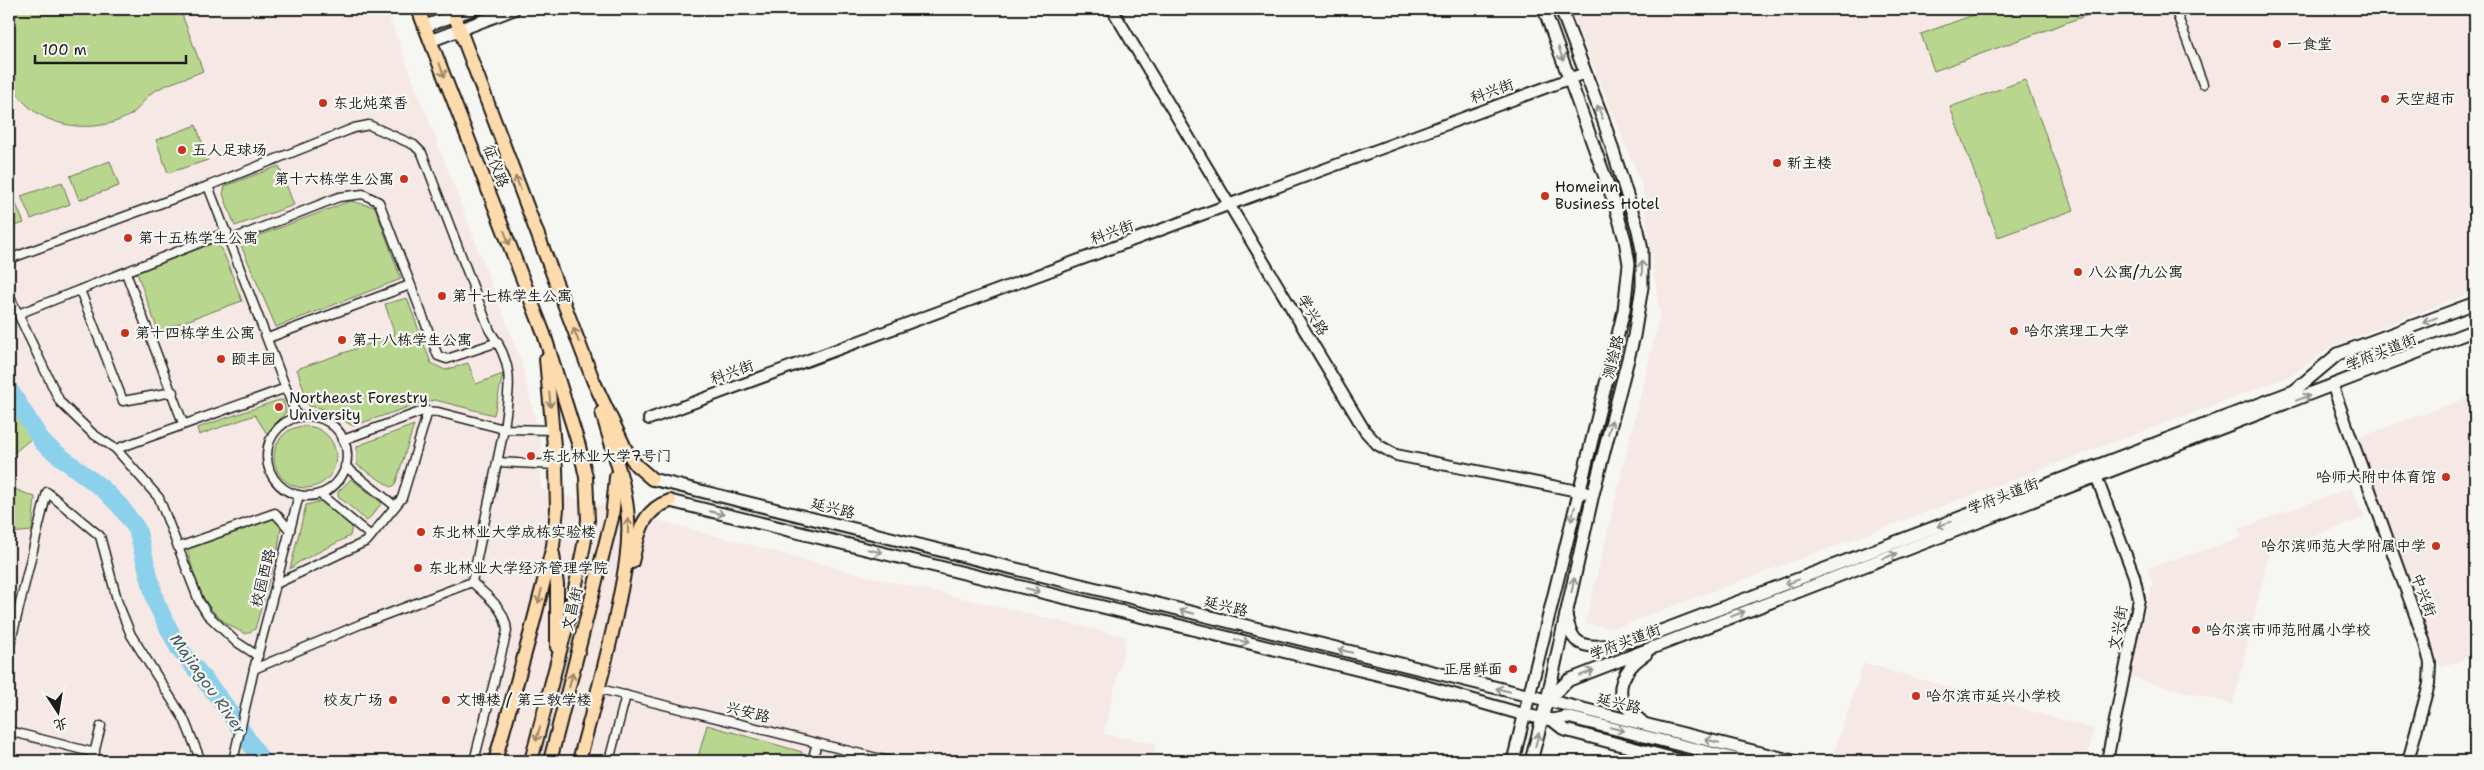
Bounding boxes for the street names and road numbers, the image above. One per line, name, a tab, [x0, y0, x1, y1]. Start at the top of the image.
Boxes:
street label: 科兴街	[1467, 74, 1517, 108]
street label: 征仪路	[479, 141, 513, 191]
street label: 科兴街	[1087, 215, 1137, 249]
street label: 学兴路	[1293, 291, 1333, 339]
street label: 学府头道街	[2342, 329, 2420, 375]
street label: 测绘路	[1598, 333, 1628, 381]
street label: 科兴街	[707, 355, 757, 389]
street label: 学府头道街	[1964, 473, 2042, 519]
street label: 延兴路	[809, 493, 857, 523]
street label: 校园西路	[246, 546, 280, 610]
street label: 中兴街	[2407, 570, 2441, 620]
street label: 文昌街	[557, 585, 587, 633]
street label: 延兴路	[1202, 591, 1250, 621]
street label: 文兴街	[2104, 604, 2132, 652]
street label: 学府头道街	[1586, 619, 1664, 665]
street label: 延兴路	[1595, 688, 1643, 718]
street label: 兴安路	[724, 697, 772, 727]

